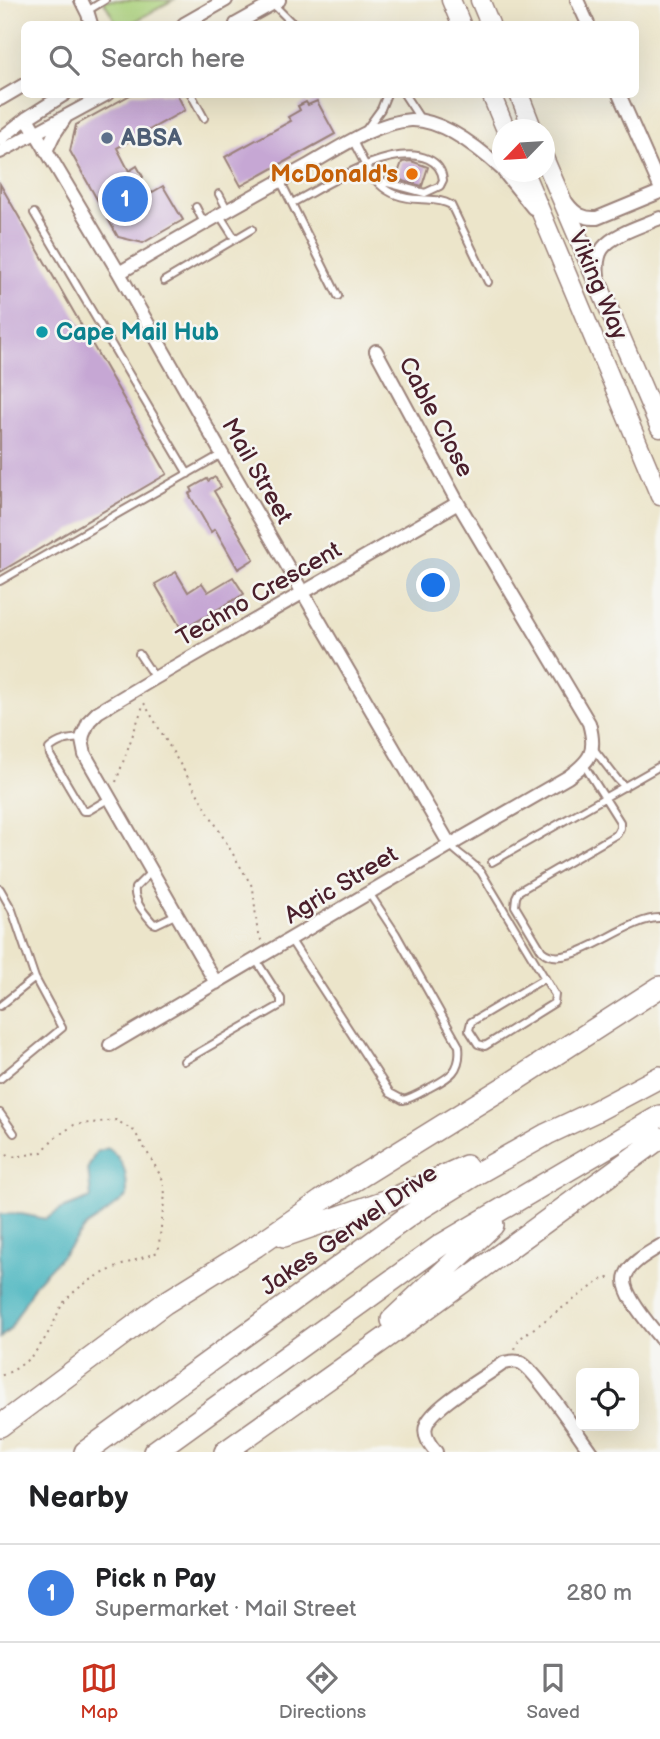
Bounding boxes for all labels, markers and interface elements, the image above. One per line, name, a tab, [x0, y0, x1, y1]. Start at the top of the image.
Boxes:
search box	[21, 21, 639, 98]
icon: search	[45, 41, 83, 79]
text: Search here	[101, 44, 245, 75]
north arrow	[492, 119, 555, 182]
place label: ABSA	[120, 124, 182, 153]
marker: ABSA	[99, 130, 115, 146]
place label: McDonald's	[270, 160, 398, 189]
marker: McDonald's	[404, 166, 420, 182]
pin: 1	[102, 173, 148, 225]
street label: Viking Way	[562, 226, 634, 344]
place label: Cape Mail Hub	[56, 318, 219, 347]
marker: Cape Mail Hub	[34, 324, 50, 340]
street label: Cable Close	[392, 352, 480, 482]
street label: Mail Street	[215, 413, 299, 530]
street label: Techno Crescent	[172, 535, 347, 653]
your location	[416, 568, 450, 602]
street label: Agric Street	[279, 840, 403, 930]
street label: Jakes Gerwel Drive	[255, 1158, 443, 1302]
map controls	[576, 1368, 639, 1431]
button: locate	[576, 1368, 639, 1431]
text: Nearby	[28, 1480, 128, 1516]
text: Pick n Pay	[95, 1564, 216, 1595]
text: 1	[46, 1579, 56, 1607]
text: 280 m	[566, 1579, 632, 1607]
text: Supermarket · Mail Street	[95, 1595, 356, 1623]
tab: Map	[80, 1659, 118, 1724]
tab: Directions	[279, 1659, 366, 1724]
tab: Saved	[526, 1659, 580, 1724]

